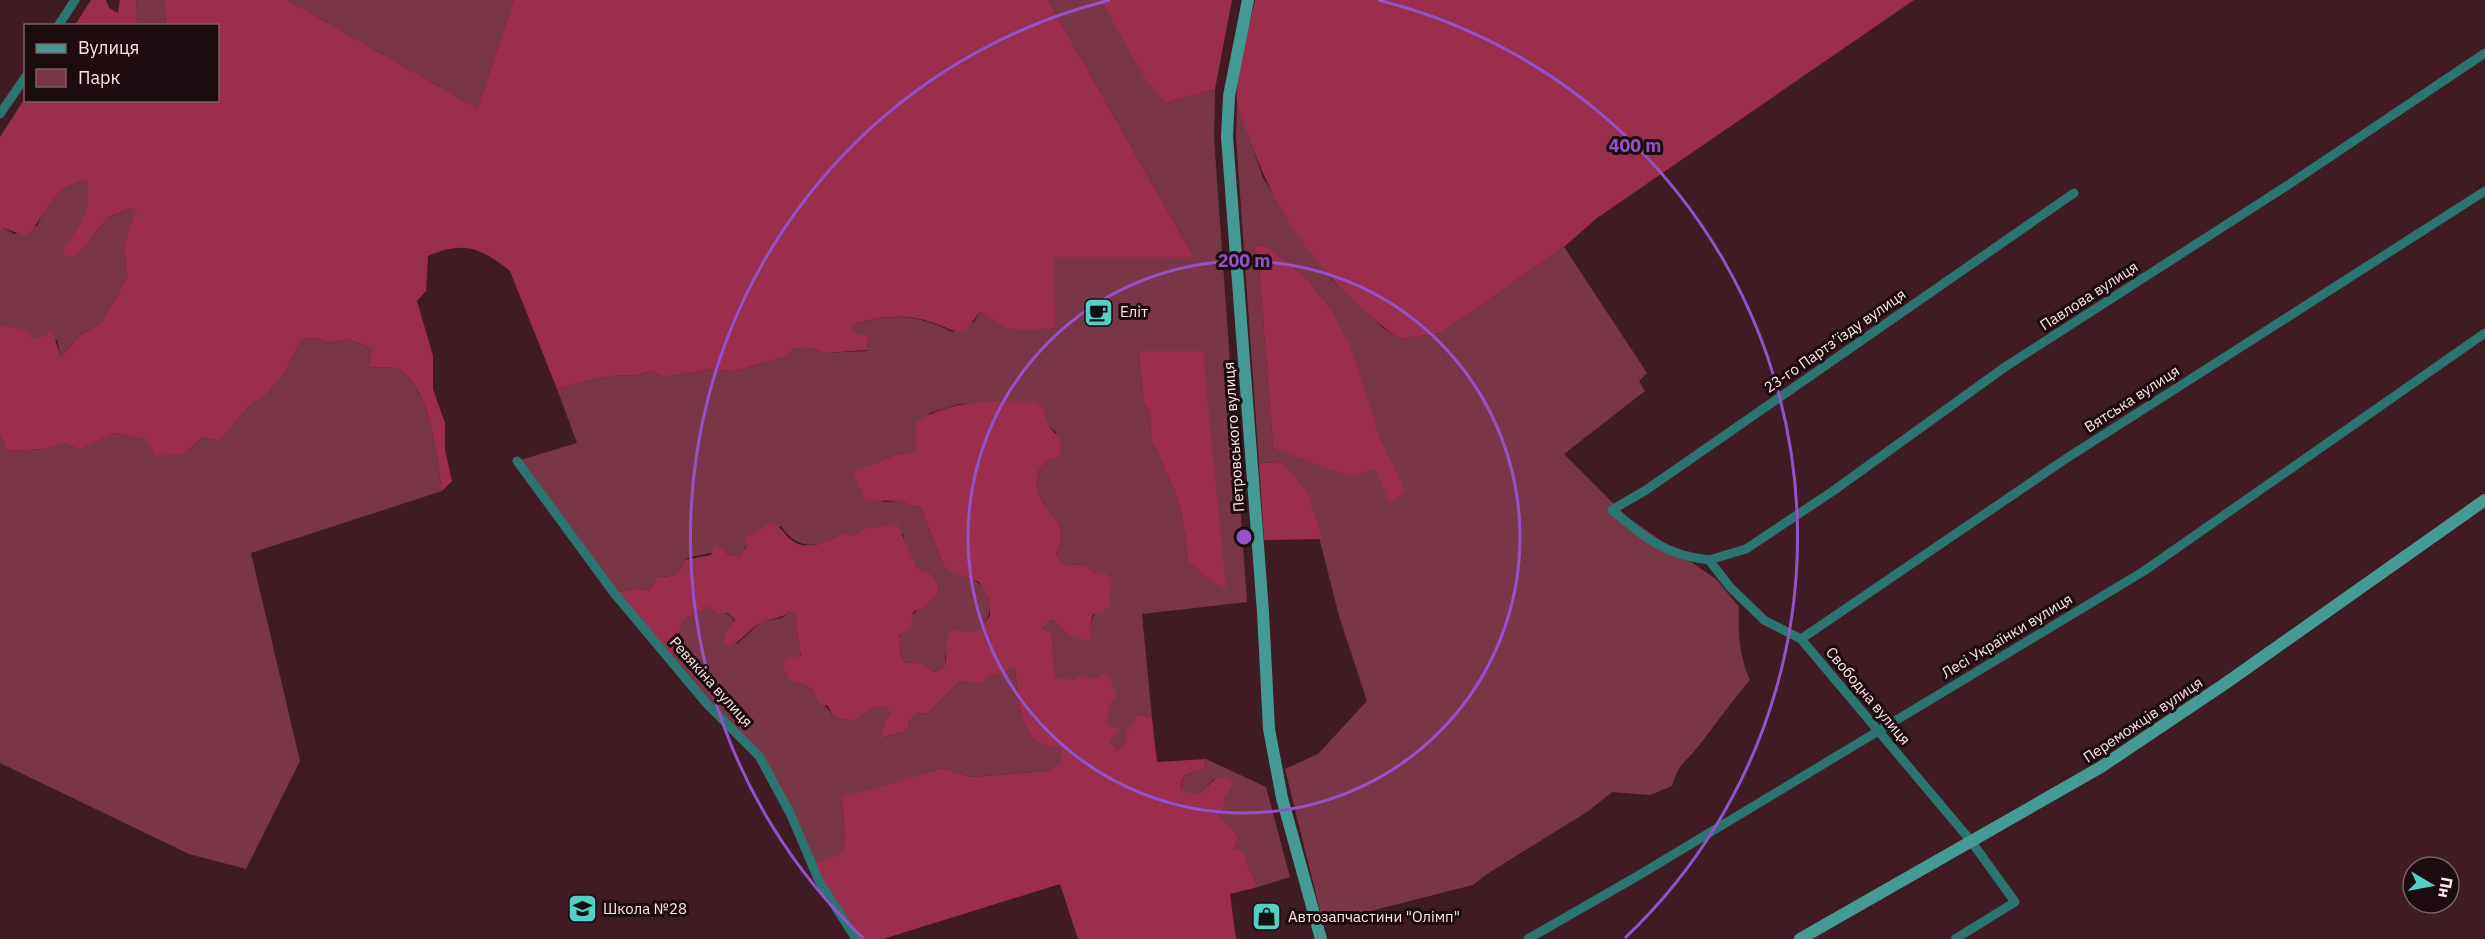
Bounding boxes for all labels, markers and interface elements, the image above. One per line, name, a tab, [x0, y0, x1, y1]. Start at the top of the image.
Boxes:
legend	[24, 24, 219, 102]
text: Вулиця	[78, 36, 139, 59]
text: Парк	[78, 66, 121, 89]
text: 400 m	[1609, 134, 1661, 157]
text: 200 m	[1218, 249, 1270, 272]
street label: Павлова вулиця	[2036, 257, 2141, 334]
street label: 23-го Партз’їзду вулиця	[1760, 284, 1909, 397]
cafe icon: Еліт	[1083, 296, 1115, 328]
place label: Еліт	[1120, 302, 1148, 321]
street label: Петровського вулиця	[1219, 361, 1248, 513]
street label: Вятська вулиця	[2081, 361, 2183, 436]
centre of rings	[1234, 527, 1254, 547]
street label: Лесі Українки вулиця	[1938, 589, 2076, 682]
street label: Ревякіна вулиця	[666, 632, 757, 731]
street label: Свободна вулиця	[1822, 643, 1915, 749]
street label: Переможців вулиця	[2079, 673, 2206, 767]
north arrow	[2401, 855, 2461, 915]
text: Пн	[2434, 875, 2457, 900]
school or university icon: Школа №28	[566, 893, 598, 925]
place label: Школа №28	[603, 899, 687, 918]
shop icon: Автозапчастини "Олімп"	[1251, 901, 1283, 933]
place label: Автозапчастини "Олімп"	[1288, 907, 1460, 926]

